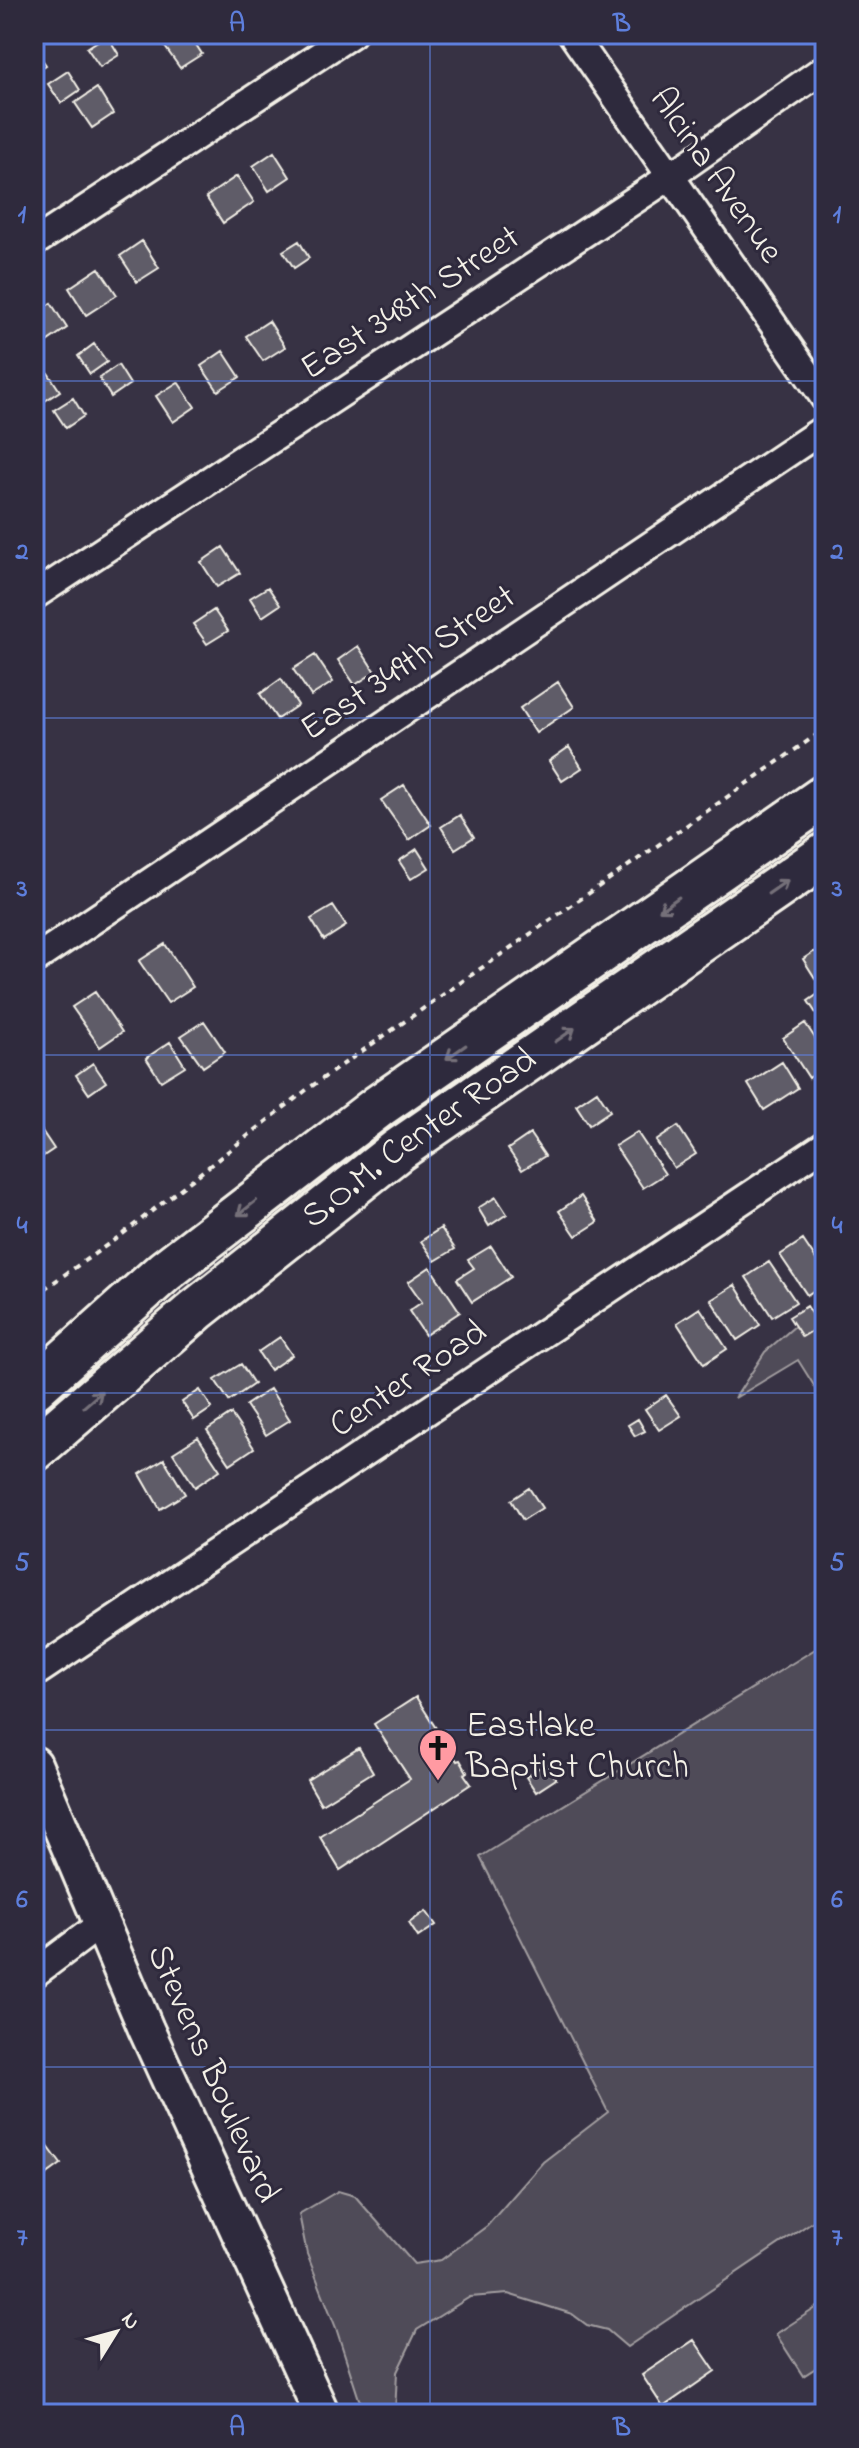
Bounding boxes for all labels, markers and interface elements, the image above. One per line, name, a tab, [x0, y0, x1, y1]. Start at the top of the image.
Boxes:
text: A	[229, 6, 245, 44]
text: B	[612, 6, 631, 44]
street label: Alcina Avenue	[635, 77, 796, 276]
text: 1	[18, 197, 27, 235]
text: 1	[833, 197, 842, 235]
street label: East 348th Street	[291, 213, 531, 395]
text: 2	[15, 534, 29, 572]
text: 2	[830, 534, 844, 572]
street label: East 349th Street	[290, 572, 528, 756]
text: 3	[16, 871, 28, 909]
text: 3	[831, 871, 843, 909]
one-way arrow	[767, 879, 789, 895]
one-way arrow	[659, 896, 681, 912]
one-way arrow	[553, 1027, 575, 1043]
street label: S.O.M. Center Road	[291, 1035, 548, 1243]
one-way arrow	[445, 1044, 467, 1061]
one-way arrow	[237, 1199, 258, 1216]
text: 4	[17, 1208, 28, 1246]
text: 4	[832, 1208, 843, 1246]
street label: Center Road	[319, 1308, 499, 1452]
one-way arrow	[82, 1390, 103, 1408]
text: 5	[15, 1545, 30, 1583]
text: 5	[830, 1545, 845, 1583]
place label: Eastlake Baptist Church	[465, 1701, 689, 1795]
church icon: Eastlake Baptist Church	[417, 1727, 459, 1782]
text: 6	[16, 1882, 28, 1920]
text: 6	[831, 1882, 843, 1920]
street label: Stevens Boulevard	[131, 1936, 293, 2212]
text: 7	[17, 2220, 28, 2258]
text: 7	[832, 2220, 843, 2258]
north arrow	[76, 2292, 156, 2372]
text: N	[112, 2306, 147, 2337]
text: A	[229, 2410, 245, 2448]
text: B	[612, 2410, 631, 2448]

